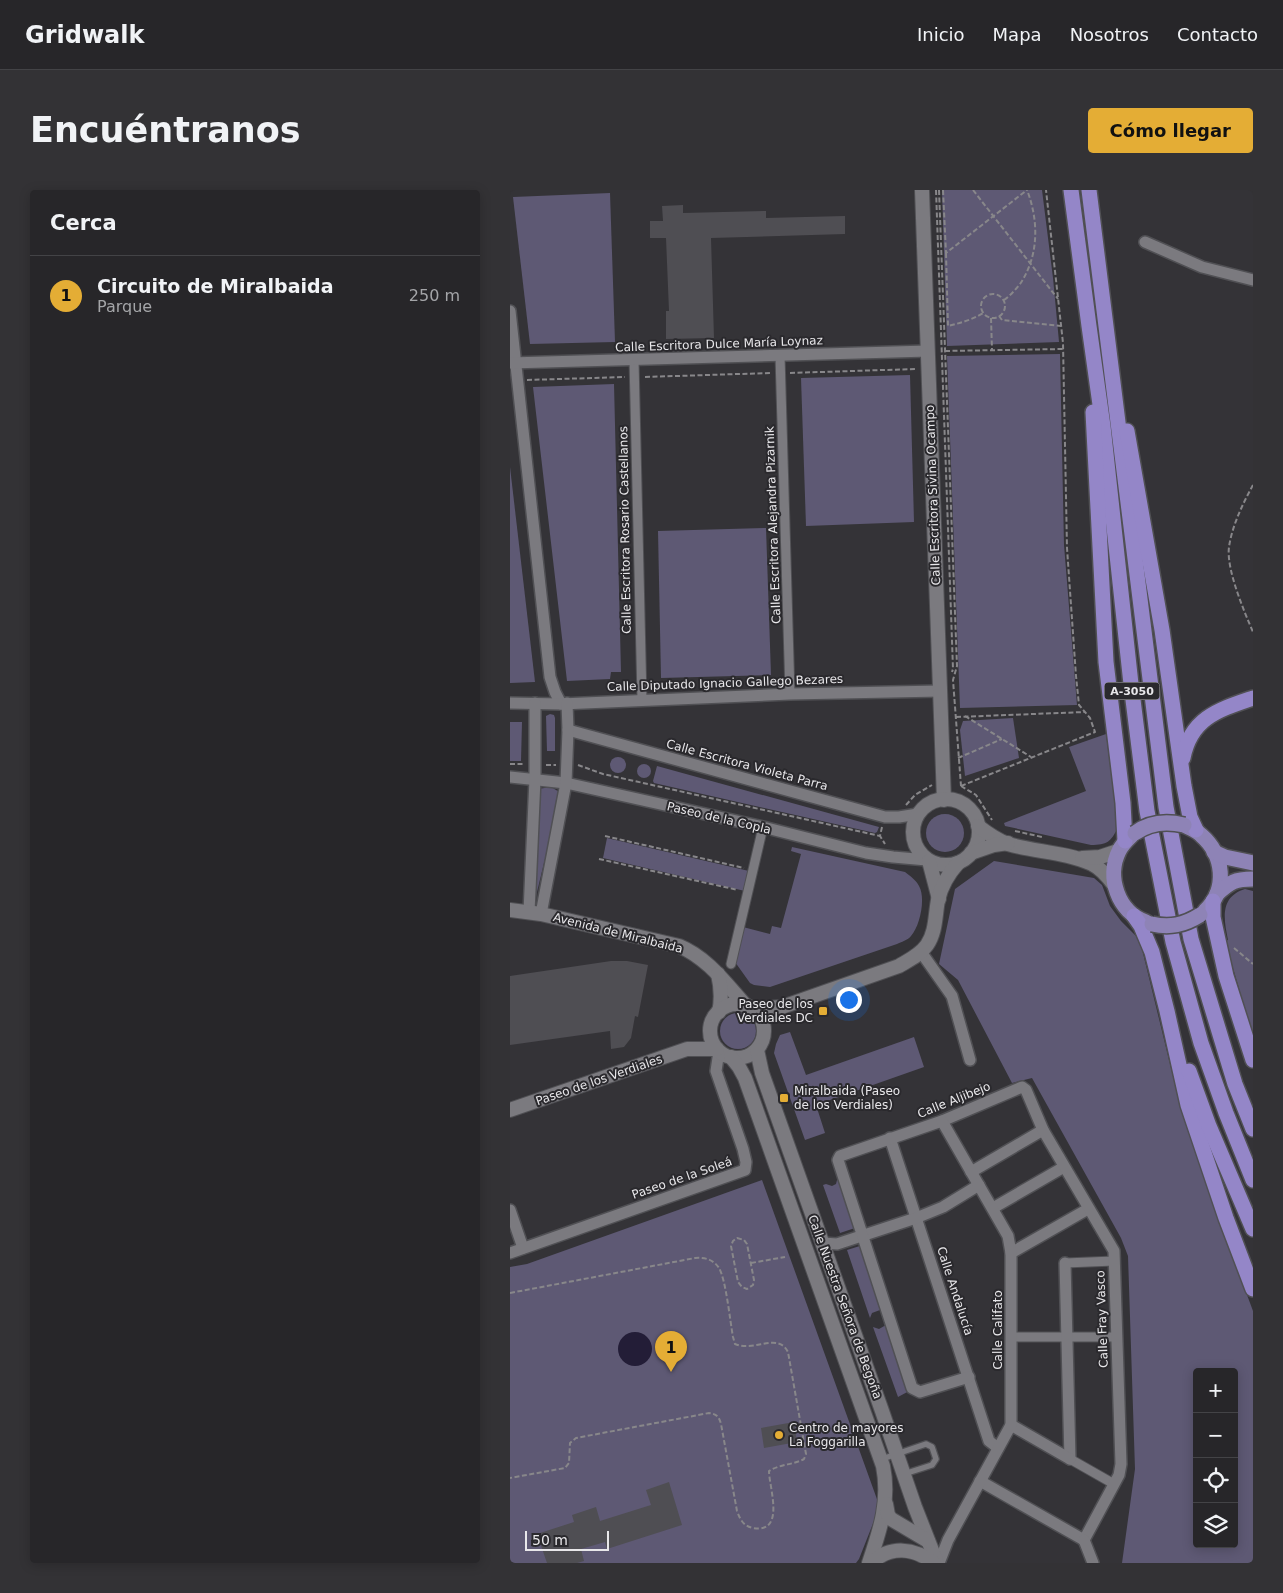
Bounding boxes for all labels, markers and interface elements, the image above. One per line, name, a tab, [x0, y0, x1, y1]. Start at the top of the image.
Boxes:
text: Gridwalk	[25, 21, 145, 49]
text: Inicio	[917, 24, 965, 45]
text: Mapa	[993, 24, 1042, 45]
text: Nosotros	[1070, 24, 1149, 45]
text: Contacto	[1177, 24, 1258, 45]
button: Cómo llegar	[1088, 108, 1253, 153]
text: Encuéntranos	[30, 110, 301, 150]
text: Cerca	[50, 211, 117, 235]
text: Circuito de Miralbaida	[97, 275, 333, 297]
text: 1	[60, 286, 72, 305]
text: 250 m	[409, 286, 460, 305]
text: Parque	[97, 297, 152, 316]
street label: Calle Escritora Dulce María Loynaz	[615, 333, 823, 355]
street label: Calle Escritora Sivina Ocampo	[923, 404, 943, 586]
street label: Calle Escritora Rosario Castellanos	[616, 426, 634, 634]
street label: Calle Escritora Alejandra Pizarnik	[763, 426, 783, 624]
street label: Calle Diputado Ignacio Gallego Bezares	[607, 672, 843, 694]
road number: A-3050	[1104, 682, 1160, 700]
street label: Calle Escritora Violeta Parra	[665, 737, 829, 793]
street label: Paseo de la Copla	[666, 799, 772, 837]
street label: Avenida de Miralbaida	[552, 910, 684, 956]
your location	[836, 987, 862, 1013]
place label: Paseo de los Verdiales DC	[737, 997, 813, 1025]
marker: Paseo de los Verdiales DC	[817, 1005, 829, 1017]
street label: Paseo de los Verdiales	[534, 1052, 664, 1108]
street label: Calle Aljibejo	[915, 1079, 993, 1121]
place label: Miralbaida (Paseo de los Verdiales)	[794, 1084, 900, 1112]
marker: Miralbaida (Paseo de los Verdiales)	[778, 1092, 790, 1104]
street label: Paseo de la Soleá	[630, 1154, 734, 1202]
street label: Calle Nuestra Señora de Begoña	[805, 1213, 885, 1401]
street label: Calle Andalucía	[934, 1245, 976, 1337]
street label: Calle Fray Vasco	[1093, 1270, 1111, 1368]
street label: Calle Califato	[991, 1290, 1005, 1370]
pin: 1	[655, 1331, 687, 1372]
map controls	[1193, 1368, 1238, 1548]
button: +	[1193, 1368, 1238, 1413]
button: −	[1193, 1413, 1238, 1458]
place label: Centro de mayores La Foggarilla	[789, 1421, 904, 1449]
marker: Centro de mayores La Foggarilla	[773, 1429, 785, 1441]
button: locate	[1193, 1458, 1238, 1503]
button: layers	[1193, 1503, 1238, 1548]
scale bar	[525, 1528, 609, 1551]
text: 50 m	[532, 1532, 568, 1548]

